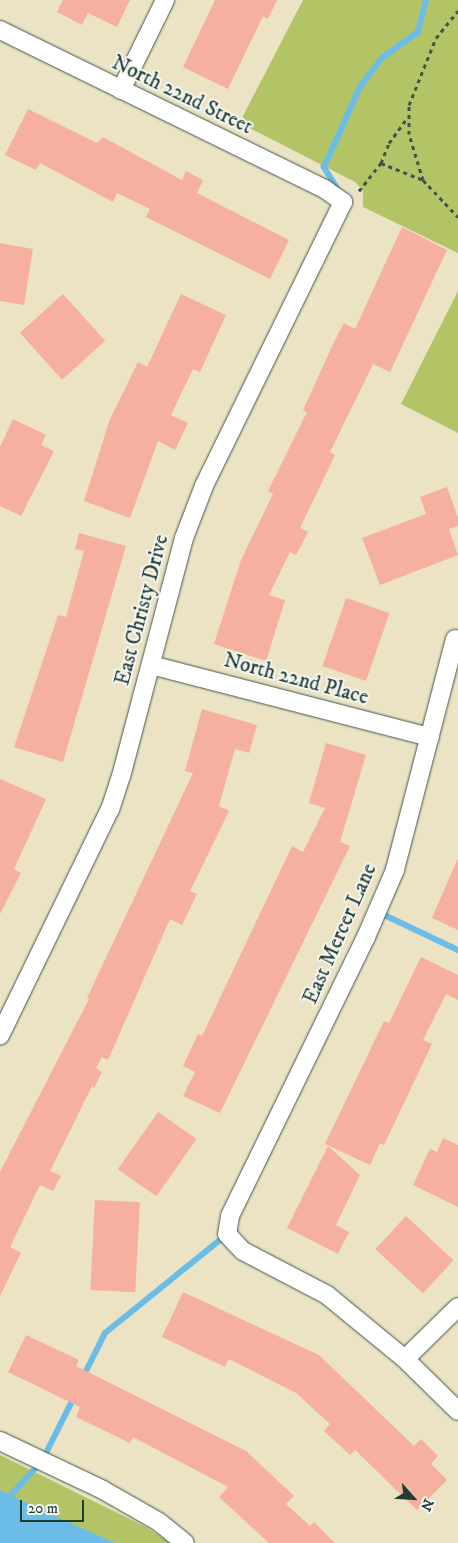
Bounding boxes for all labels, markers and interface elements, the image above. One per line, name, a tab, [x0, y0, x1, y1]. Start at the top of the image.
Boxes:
street label: North 22nd Street	[108, 50, 256, 140]
street label: East Christy Drive	[110, 532, 174, 688]
street label: North 22nd Place	[221, 648, 371, 710]
street label: East Mercer Lane	[298, 860, 382, 1008]
north arrow	[388, 1473, 438, 1523]
scale bar	[22, 1490, 86, 1522]
text: N	[416, 1495, 437, 1514]
text: 20 m	[28, 1499, 58, 1518]

